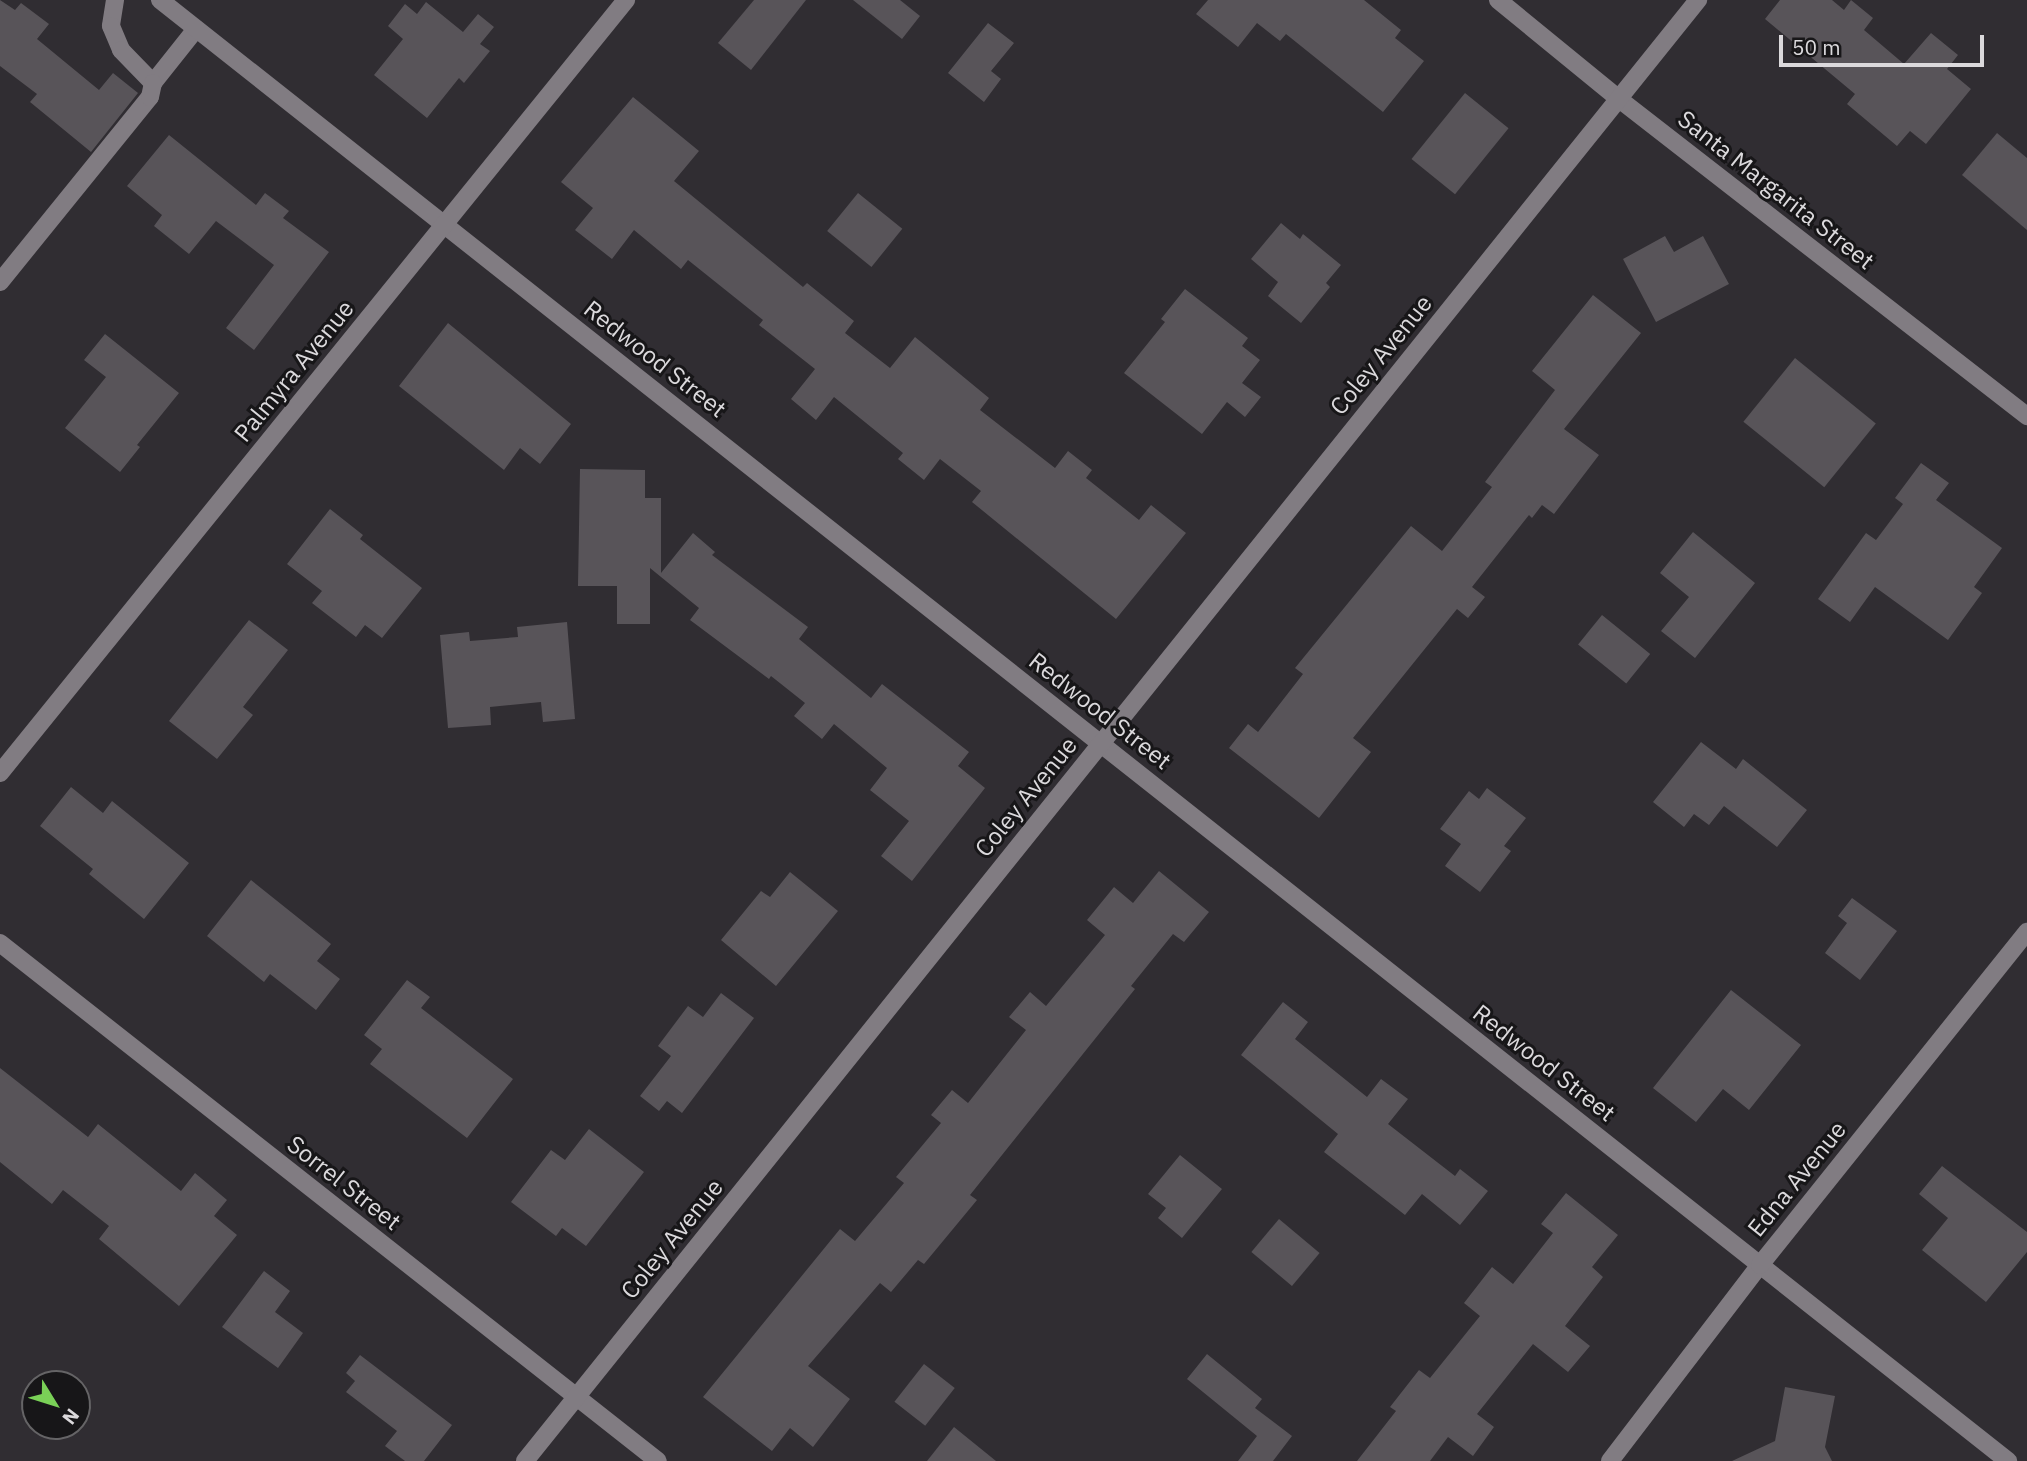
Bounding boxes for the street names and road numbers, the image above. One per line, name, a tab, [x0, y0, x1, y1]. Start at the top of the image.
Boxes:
street label: Santa Margarita Street	[1672, 105, 1880, 275]
street label: Coley Avenue	[1324, 289, 1438, 421]
street label: Palmyra Avenue	[228, 294, 360, 448]
street label: Redwood Street	[578, 294, 732, 424]
street label: Redwood Street	[1023, 646, 1177, 776]
street label: Coley Avenue	[969, 731, 1083, 863]
street label: Redwood Street	[1467, 998, 1621, 1128]
street label: Edna Avenue	[1742, 1116, 1852, 1242]
street label: Sorrel Street	[282, 1130, 406, 1236]
street label: Coley Avenue	[615, 1173, 729, 1305]

